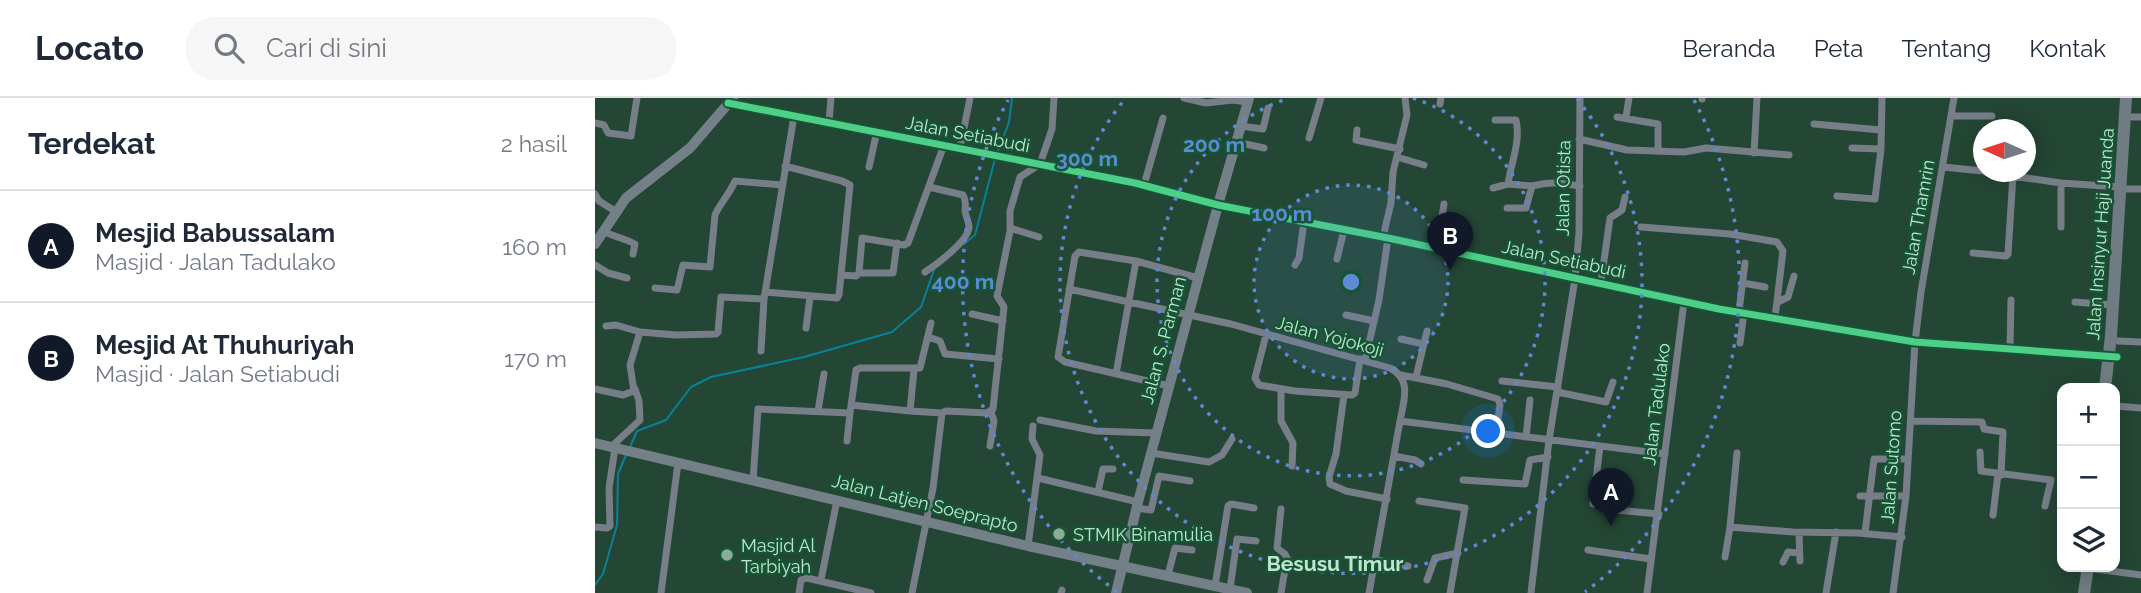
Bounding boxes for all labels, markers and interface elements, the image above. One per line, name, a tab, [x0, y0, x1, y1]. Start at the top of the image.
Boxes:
search box	[186, 17, 676, 80]
text: Locato	[35, 29, 144, 68]
icon: search	[210, 29, 248, 67]
text: Cari di sini	[266, 33, 387, 63]
text: Beranda	[1682, 34, 1776, 63]
text: Peta	[1814, 34, 1863, 63]
text: Tentang	[1901, 34, 1991, 63]
text: Kontak	[2029, 34, 2106, 63]
street label: Jalan Setiabudi	[904, 112, 1032, 156]
north arrow	[1973, 119, 2036, 182]
text: Terdekat	[28, 126, 156, 161]
street label: Jalan Insinyur Haji Juanda	[2082, 127, 2118, 341]
text: 2 hasil	[501, 130, 567, 157]
text: 200 m	[1183, 132, 1245, 157]
street label: Jalan Otista	[1552, 140, 1574, 236]
text: 300 m	[1056, 146, 1118, 171]
street label: Jalan Thamrin	[1898, 158, 1938, 276]
text: 100 m	[1252, 201, 1312, 226]
pin: B	[1427, 212, 1473, 270]
text: Mesjid Babussalam	[95, 218, 335, 248]
text: A	[43, 233, 59, 260]
text: 160 m	[502, 233, 567, 260]
street label: Jalan Setiabudi	[1500, 236, 1628, 282]
text: Masjid · Jalan Tadulako	[95, 248, 336, 275]
text: 400 m	[932, 269, 994, 294]
centre of rings	[1339, 270, 1363, 294]
street label: Jalan S. Parman	[1136, 274, 1190, 406]
street label: Jalan Yojokoji	[1274, 312, 1386, 360]
text: Mesjid At Thuhuriyah	[95, 330, 354, 360]
street label: Jalan Tadulako	[1638, 341, 1674, 466]
text: B	[43, 345, 59, 372]
text: 170 m	[504, 345, 567, 372]
text: Masjid · Jalan Setiabudi	[95, 360, 340, 387]
map controls	[2057, 383, 2120, 572]
button: +	[2057, 383, 2120, 446]
street label: Jalan Sutomo	[1877, 409, 1905, 524]
your location	[1471, 414, 1505, 448]
button: −	[2057, 446, 2120, 509]
pin: A	[1588, 468, 1634, 526]
street label: Jalan Latjen Soeprapto	[830, 470, 1020, 536]
button: layers	[2057, 509, 2120, 572]
place label: STMIK Binamulia	[1073, 524, 1213, 545]
marker: STMIK Binamulia	[1051, 526, 1067, 542]
place label: Masjid Al Tarbiyah	[741, 535, 816, 577]
marker: Masjid Al Tarbiyah	[719, 547, 735, 563]
district label: Besusu Timur	[1266, 551, 1404, 576]

